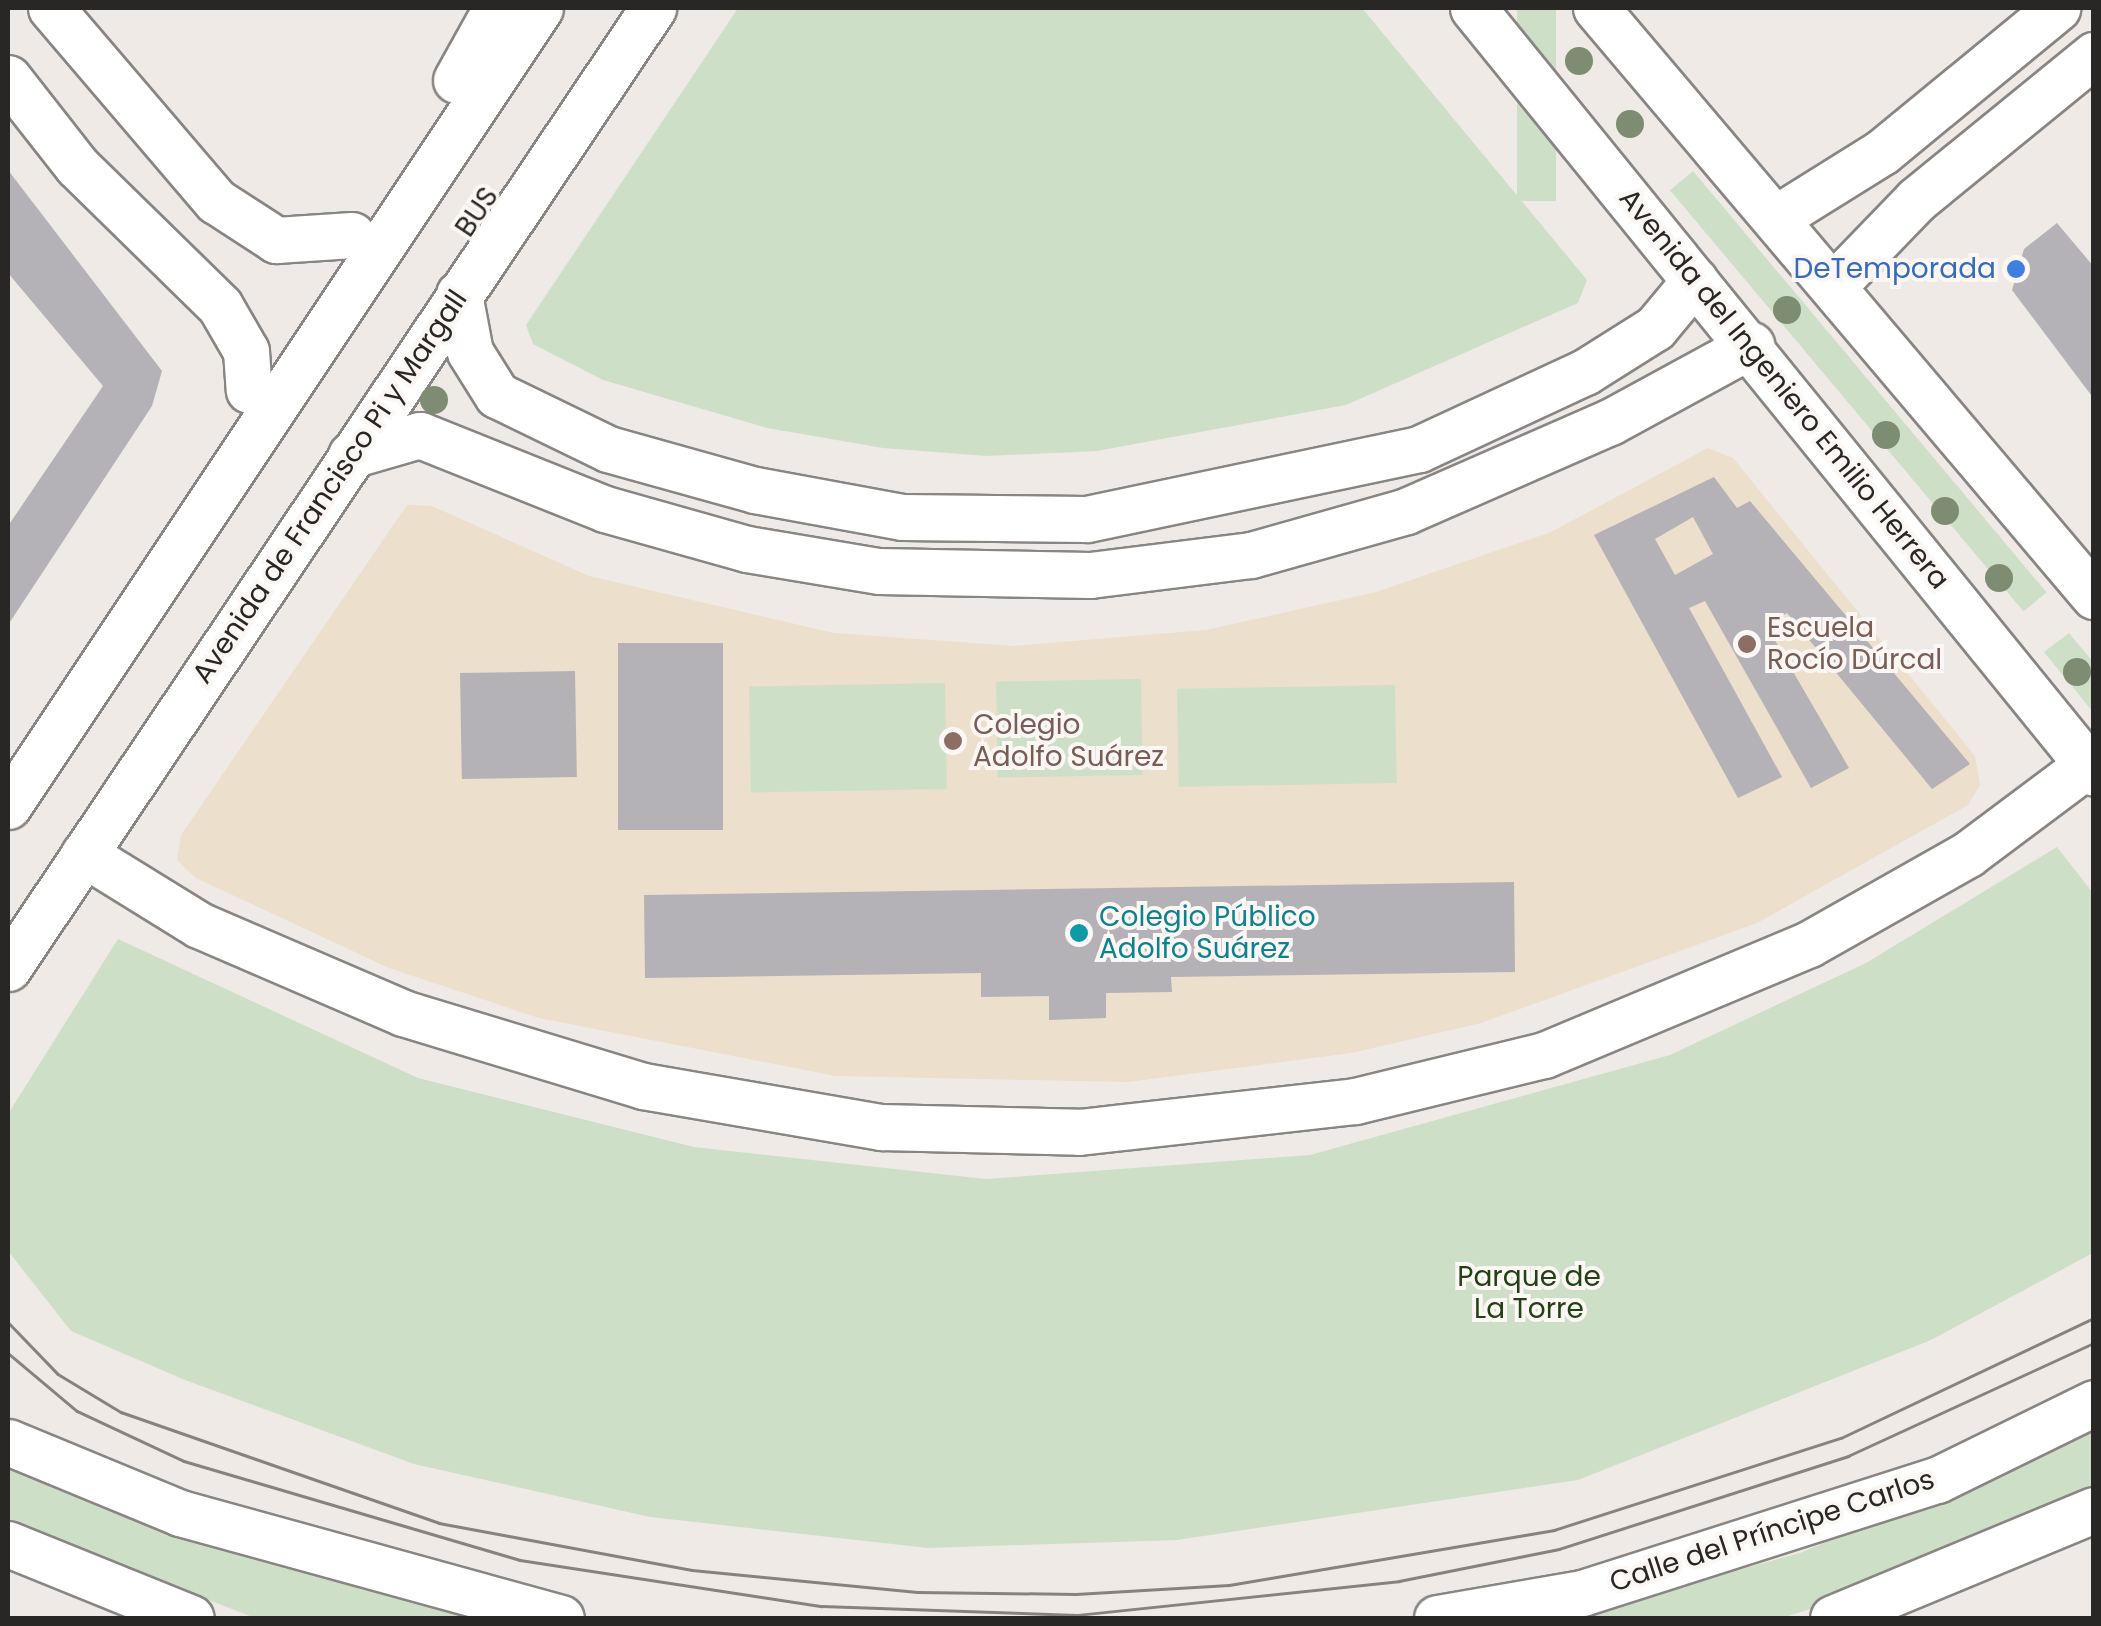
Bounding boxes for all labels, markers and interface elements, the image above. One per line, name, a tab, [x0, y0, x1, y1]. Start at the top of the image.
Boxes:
street label: BUS	[448, 181, 506, 243]
street label: Avenida del Ingeniero Emilio Herrera	[1612, 182, 1956, 596]
place label: DeTemporada	[1793, 252, 1996, 286]
marker: DeTemporada	[2005, 258, 2027, 280]
street label: Avenida de Francisco Pi y Margall	[185, 284, 475, 690]
place label: Escuela Rocío Dúrcal	[1767, 611, 1942, 677]
marker: Escuela Rocío Dúrcal	[1736, 633, 1758, 655]
place label: Colegio Adolfo Suárez	[973, 708, 1164, 774]
marker: Colegio Adolfo Suárez	[942, 730, 964, 752]
place label: Colegio Público Adolfo Suárez	[1099, 900, 1316, 966]
marker: Colegio Público Adolfo Suárez	[1068, 922, 1090, 944]
park label: Parque de La Torre	[1457, 1260, 1601, 1326]
street label: Calle del Príncipe Carlos	[1605, 1463, 1939, 1599]

